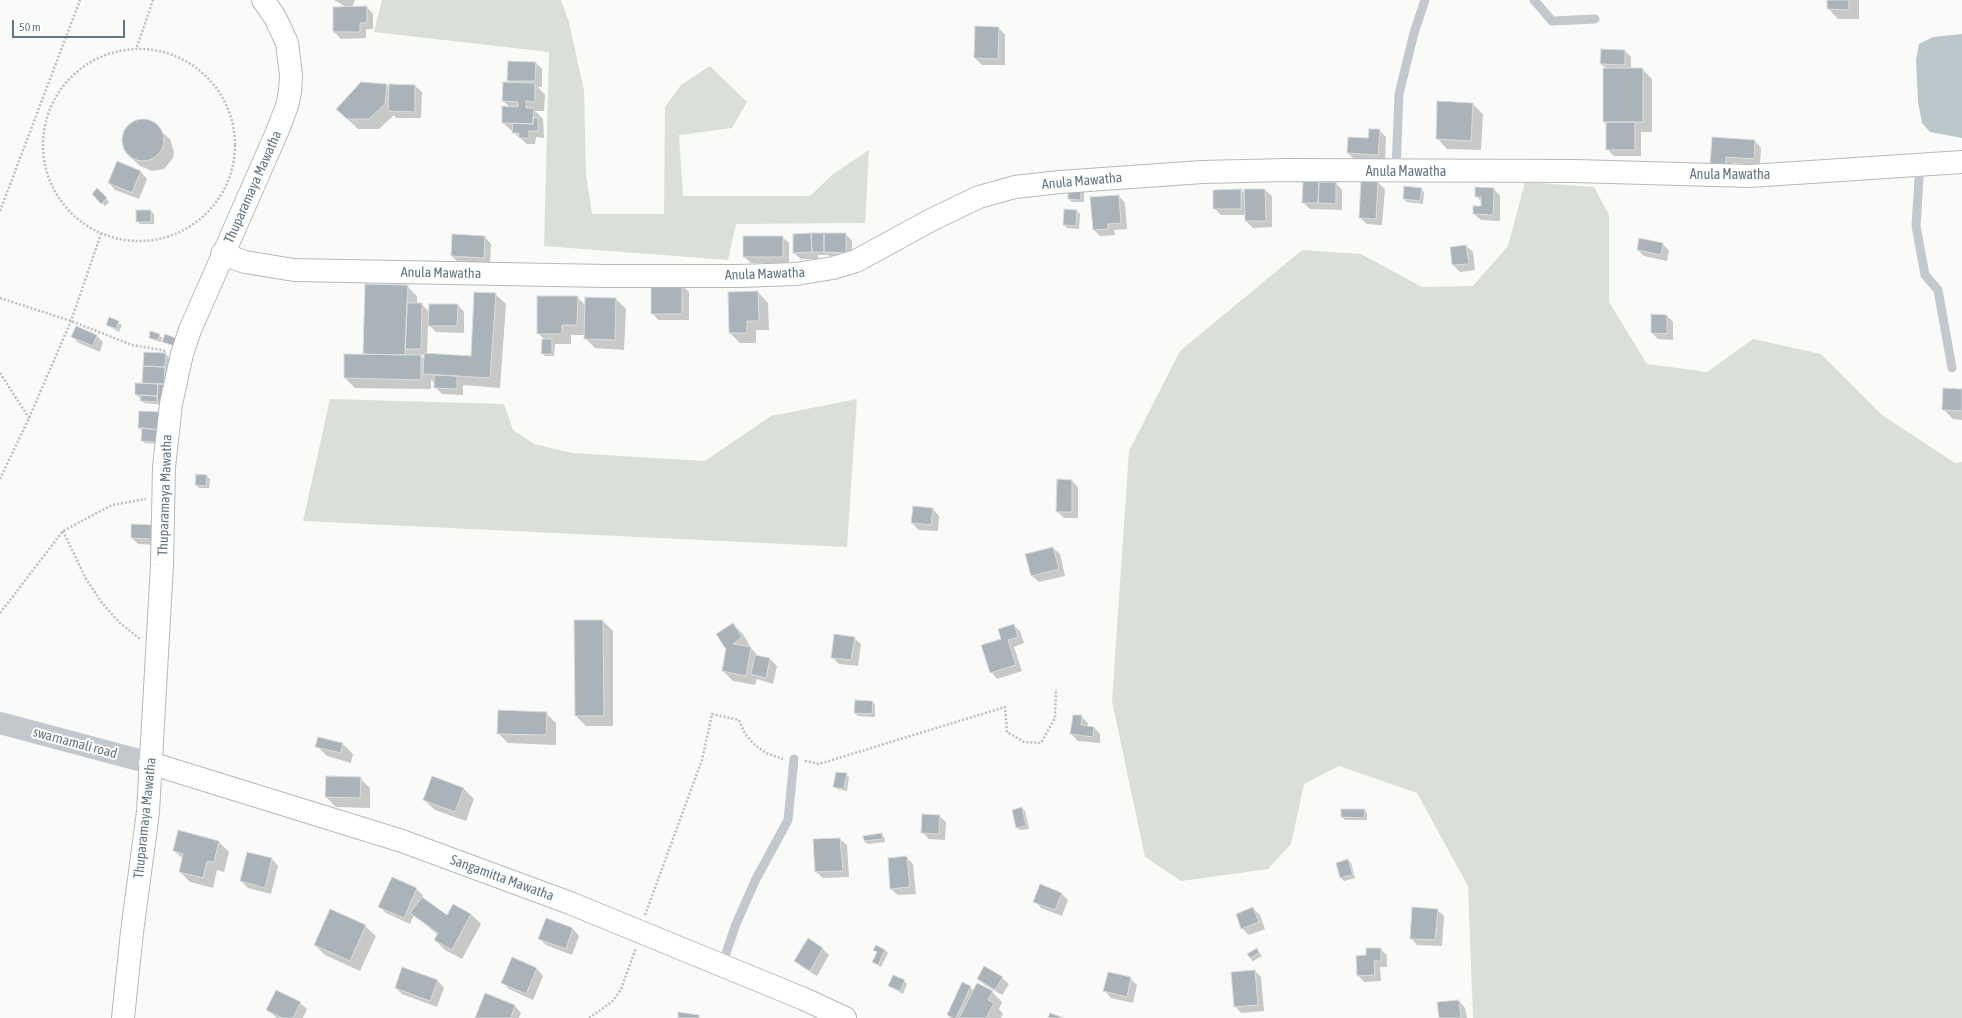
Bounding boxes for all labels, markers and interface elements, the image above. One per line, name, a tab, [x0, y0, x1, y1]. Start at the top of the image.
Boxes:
scale bar	[14, 12, 127, 38]
text: 50 m	[19, 20, 41, 34]
street label: Thuparamaya Mawatha	[221, 128, 285, 246]
street label: Anula Mawatha	[1366, 164, 1446, 180]
street label: Anula Mawatha	[1690, 167, 1770, 183]
street label: Anula Mawatha	[1041, 169, 1123, 193]
street label: Anula Mawatha	[401, 264, 481, 282]
street label: Anula Mawatha	[724, 264, 806, 284]
street label: Thuparamaya Mawatha	[154, 434, 176, 556]
street label: swarnamali road	[31, 724, 119, 762]
street label: Thuparamaya Mawatha	[130, 757, 160, 879]
street label: Sangamitta Mawatha	[448, 851, 556, 905]

